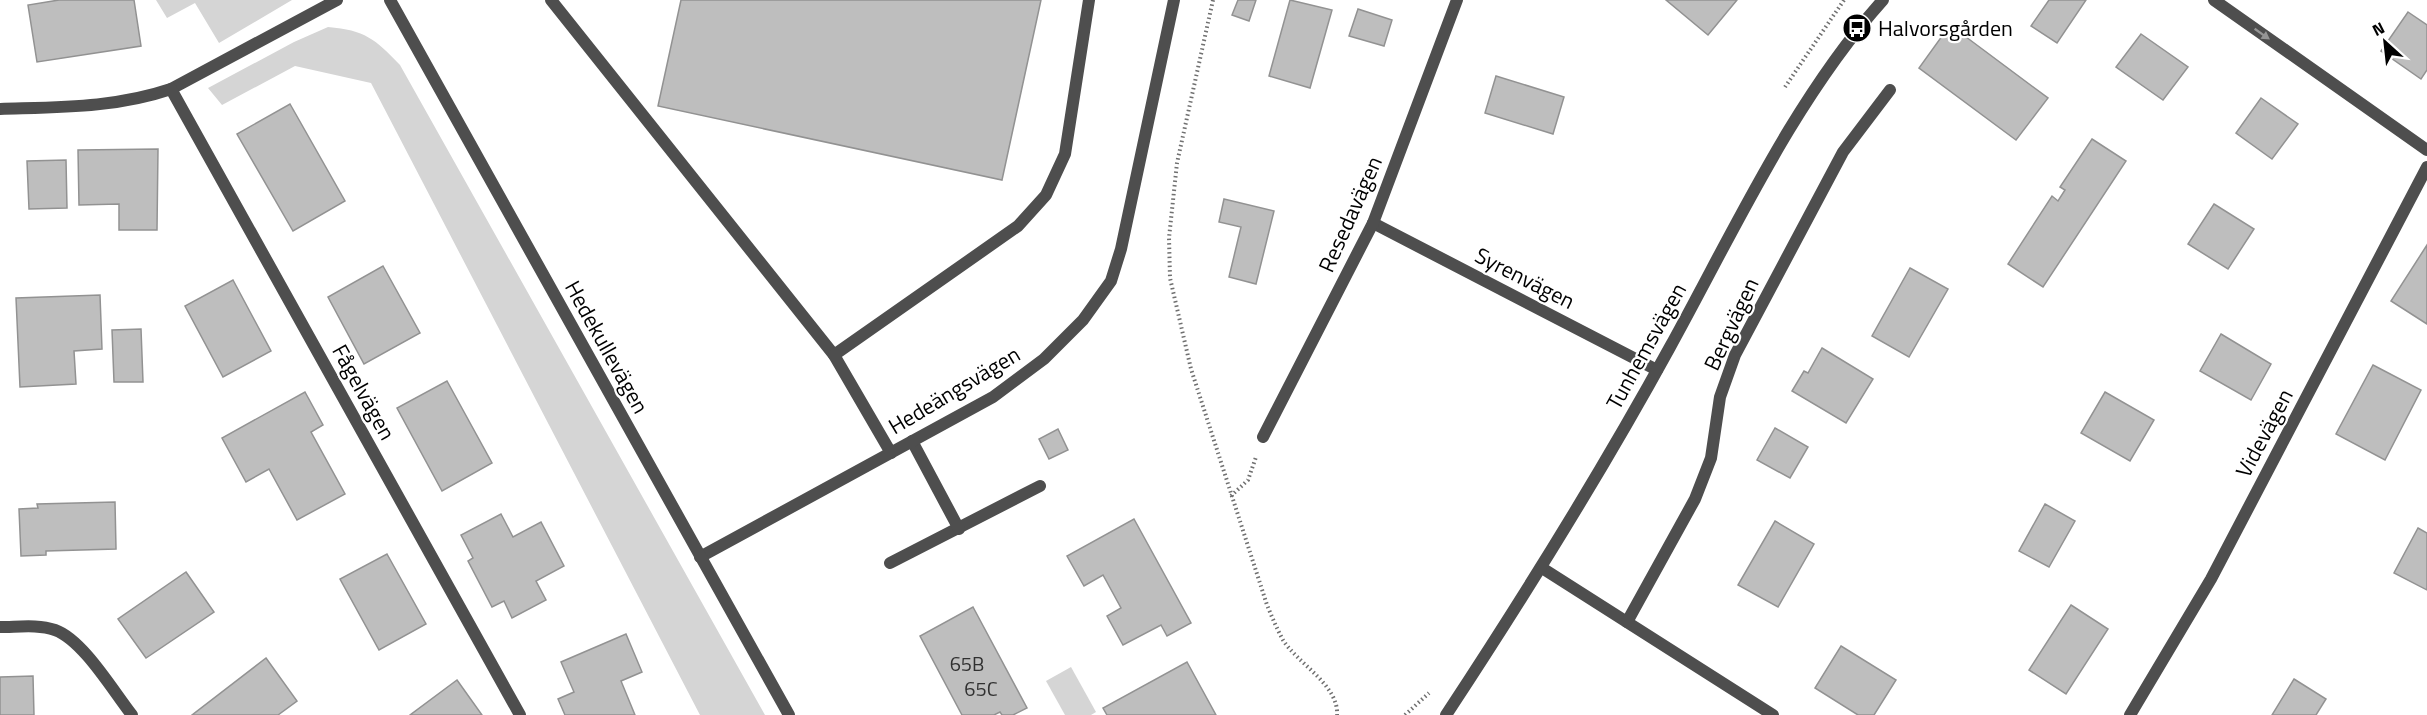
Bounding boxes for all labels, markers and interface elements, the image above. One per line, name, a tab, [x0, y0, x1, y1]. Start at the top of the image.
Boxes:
place label: Halvorsgården	[1878, 11, 2013, 45]
bus stop icon: Halvorsgården	[1841, 12, 1873, 44]
north arrow	[2355, 12, 2415, 72]
text: N	[2368, 15, 2389, 42]
one-way arrow	[2254, 28, 2270, 40]
street label: Resedavägen	[1309, 150, 1391, 278]
street label: Syrenvägen	[1469, 238, 1581, 318]
street label: Bergvägen	[1695, 272, 1767, 376]
street label: Hedekullevägen	[556, 274, 658, 420]
street label: Tunhemsvägen	[1597, 276, 1695, 416]
street label: Hedeängsvägen	[882, 337, 1026, 443]
street label: Fågelvägen	[324, 338, 404, 446]
street label: Videvägen	[2226, 383, 2302, 483]
house number: 65B	[950, 648, 984, 679]
house number: 65C	[964, 673, 998, 704]

